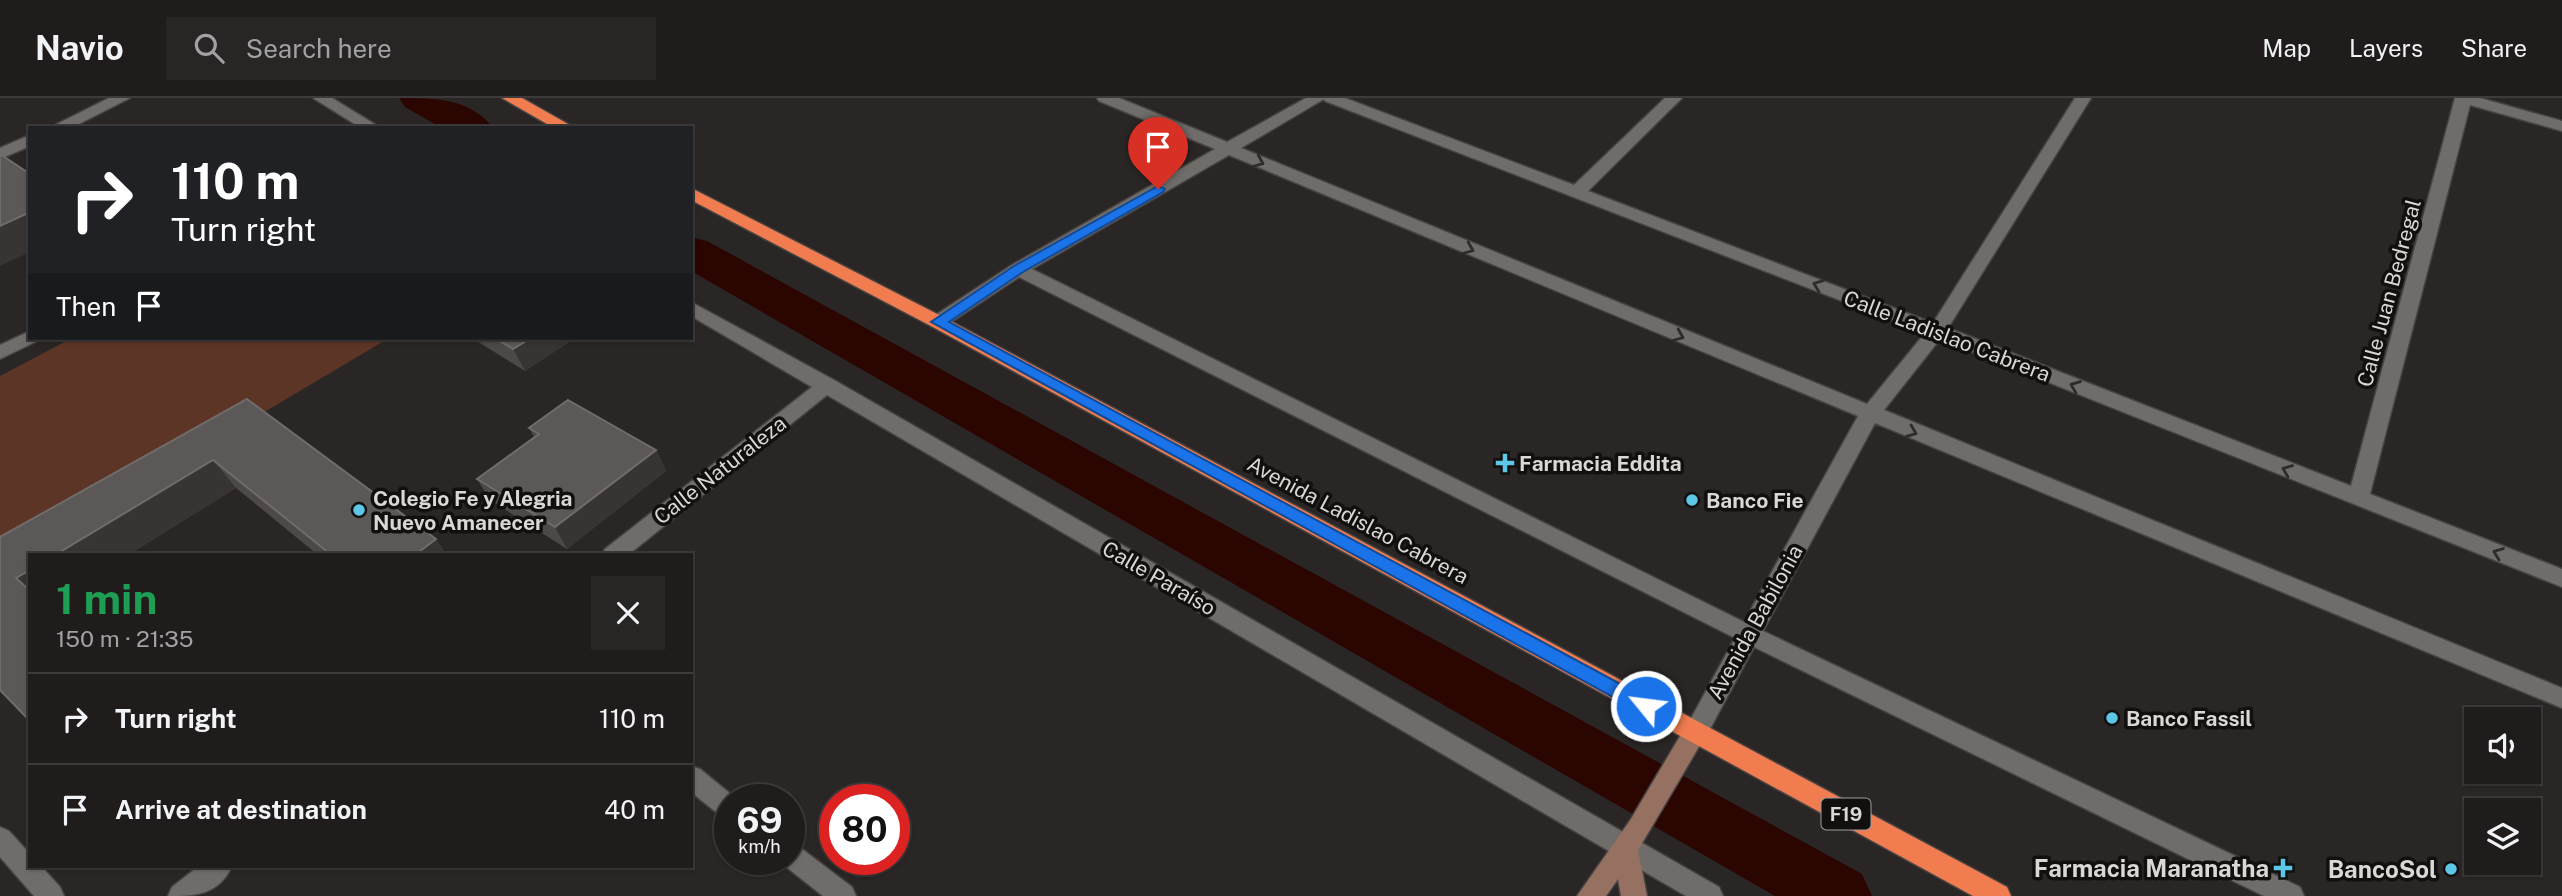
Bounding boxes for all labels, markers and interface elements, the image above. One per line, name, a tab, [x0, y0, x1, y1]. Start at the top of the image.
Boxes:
search box	[166, 17, 656, 80]
text: Navio	[35, 29, 124, 67]
icon: search	[190, 29, 228, 67]
text: Search here	[246, 33, 392, 64]
text: Map	[2262, 34, 2311, 62]
text: Layers	[2349, 34, 2423, 62]
text: Share	[2461, 34, 2527, 62]
pin	[1128, 117, 1188, 189]
icon: arrive	[1139, 128, 1177, 166]
text: 110 m	[171, 152, 299, 210]
icon: right	[56, 154, 147, 245]
one-way arrow	[1251, 154, 1264, 168]
street label: Calle Juan Bedregal	[2352, 196, 2426, 390]
text: Turn right	[171, 211, 316, 248]
one-way arrow	[1462, 241, 1474, 255]
one-way arrow	[1813, 279, 1825, 293]
street label: Calle Ladislao Cabrera	[1840, 285, 2054, 387]
icon: arrive	[130, 287, 168, 325]
text: Then	[56, 291, 116, 322]
one-way arrow	[1672, 328, 1684, 342]
one-way arrow	[2070, 380, 2082, 394]
street label: Calle Naturaleza	[649, 411, 791, 529]
one-way arrow	[1905, 424, 1917, 438]
street label: Avenida Ladislao Cabrera	[1243, 451, 1473, 589]
place label: Farmacia Eddita	[1519, 451, 1682, 476]
marker: Farmacia Eddita	[1497, 455, 1513, 471]
one-way arrow	[2281, 465, 2293, 479]
place label: Colegio Fe y Alegria Nuevo Amanecer	[373, 486, 572, 535]
place label: Banco Fie	[1706, 488, 1804, 513]
marker: Banco Fie	[1684, 492, 1700, 508]
marker: Colegio Fe y Alegria Nuevo Amanecer	[351, 502, 367, 518]
street label: Calle Paraíso	[1098, 536, 1220, 620]
street label: Avenida Babilonia	[1702, 540, 1808, 704]
one-way arrow	[2493, 548, 2505, 562]
text: 1 min	[56, 574, 157, 623]
button: close	[591, 576, 665, 650]
text: 150 m · 21:35	[56, 625, 193, 652]
position arrow	[1609, 669, 1683, 743]
icon: right	[56, 700, 94, 738]
text: Turn right	[115, 703, 237, 734]
text: 110 m	[599, 703, 665, 734]
place label: Banco Fassil	[2126, 706, 2252, 731]
map controls	[2464, 707, 2541, 875]
button: sound	[2464, 707, 2541, 784]
marker: Banco Fassil	[2104, 710, 2120, 726]
speed limit sign: 80	[819, 784, 910, 875]
icon: arrive	[56, 791, 94, 829]
text: Arrive at destination	[115, 794, 367, 825]
text: 40 m	[604, 794, 665, 825]
button: layers	[2464, 798, 2541, 875]
road number: F19	[1822, 799, 1870, 830]
text: 69	[736, 800, 783, 841]
text: km/h	[738, 836, 781, 857]
place label: Farmacia Maranatha	[2034, 854, 2269, 882]
place label: BancoSol	[2328, 855, 2437, 883]
marker: Farmacia Maranatha	[2275, 860, 2291, 876]
marker: BancoSol	[2443, 861, 2459, 877]

